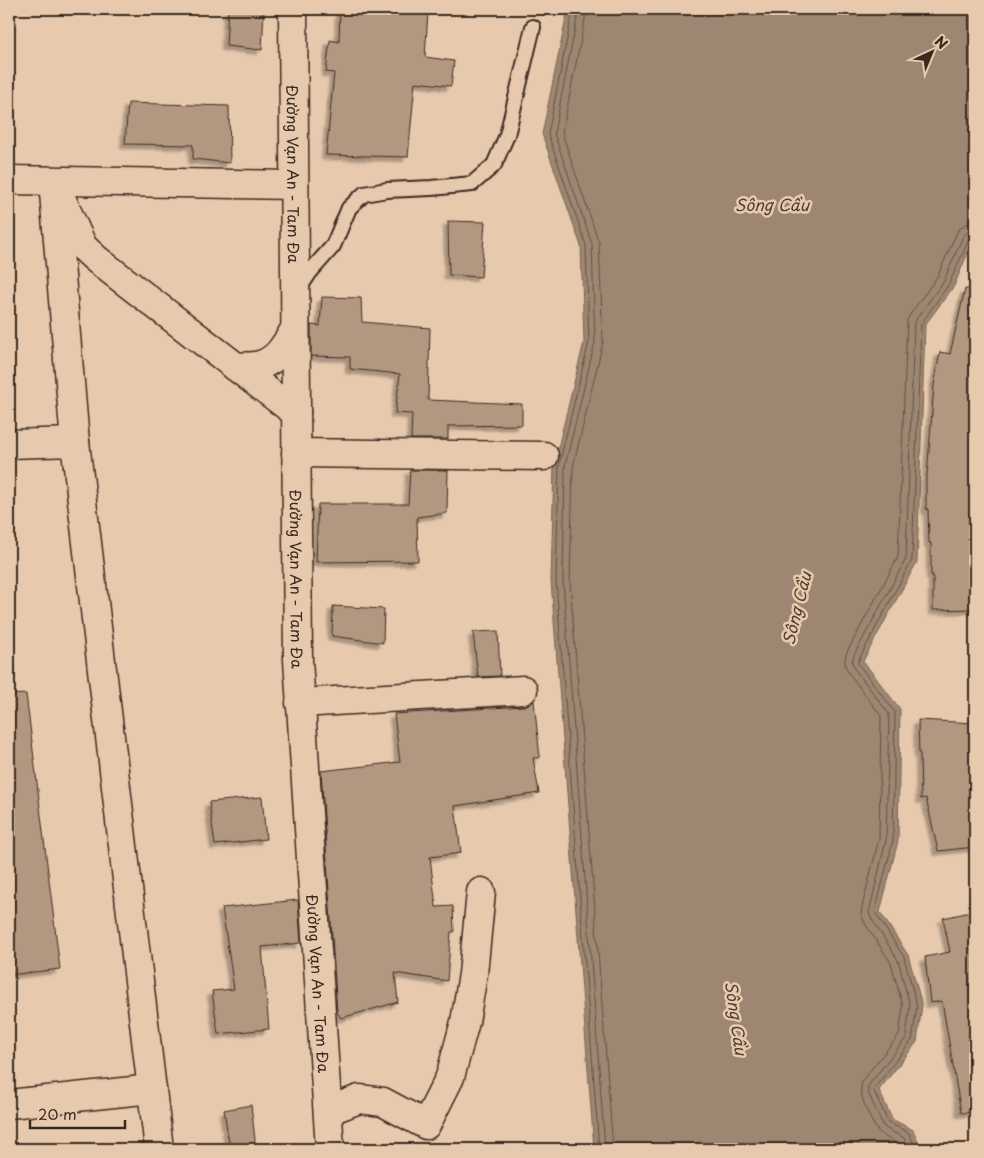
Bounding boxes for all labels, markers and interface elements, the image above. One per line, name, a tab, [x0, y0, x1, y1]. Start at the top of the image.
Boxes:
north arrow	[906, 28, 956, 78]
text: N	[930, 31, 953, 54]
street label: Đường Vạn An - Tam Đa	[282, 84, 306, 264]
water label: Sông Cầu	[735, 192, 811, 216]
street label: Đường Vạn An - Tam Đa	[285, 489, 310, 670]
water label: Sông Cầu	[775, 567, 817, 647]
street label: Đường Vạn An - Tam Đa	[302, 893, 337, 1074]
water label: Sông Cầu	[720, 980, 754, 1058]
scale bar	[30, 1098, 125, 1130]
text: 20 m	[38, 1102, 77, 1125]

